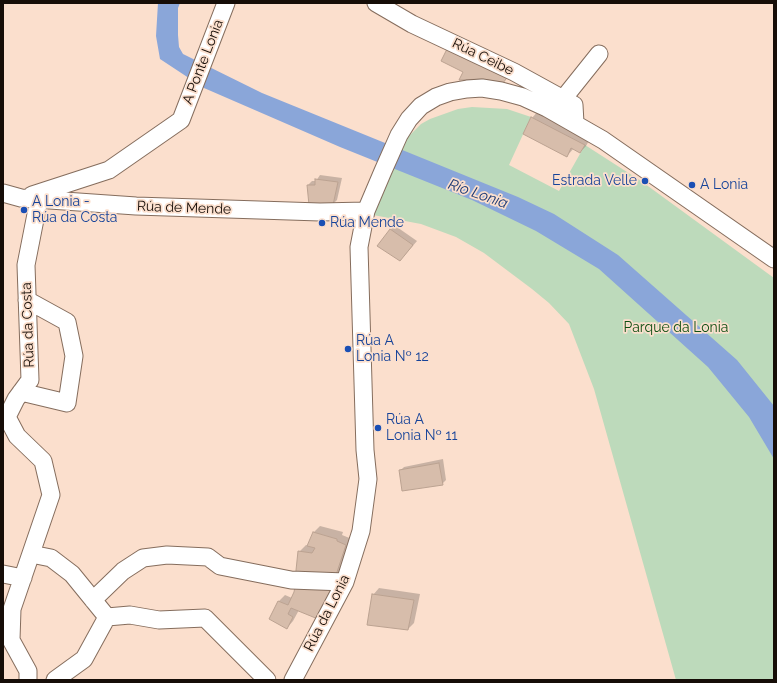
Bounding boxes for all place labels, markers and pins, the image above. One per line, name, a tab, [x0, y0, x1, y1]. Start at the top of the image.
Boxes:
place label: Estrada Velle	[552, 173, 637, 189]
marker: Estrada Velle	[640, 176, 650, 186]
place label: A Lonia	[700, 177, 748, 193]
marker: A Lonia	[687, 180, 697, 190]
place label: A Lonia - Rúa da Costa	[32, 194, 117, 226]
marker: A Lonia - Rúa da Costa	[19, 205, 29, 215]
place label: Rúa Mende	[330, 215, 404, 231]
marker: Rúa Mende	[317, 218, 327, 228]
place label: Rúa A Lonia Nº 12	[356, 333, 429, 366]
marker: Rúa A Lonia Nº 12	[343, 344, 353, 354]
place label: Rúa A Lonia Nº 11	[386, 412, 457, 444]
marker: Rúa A Lonia Nº 11	[373, 423, 383, 433]

